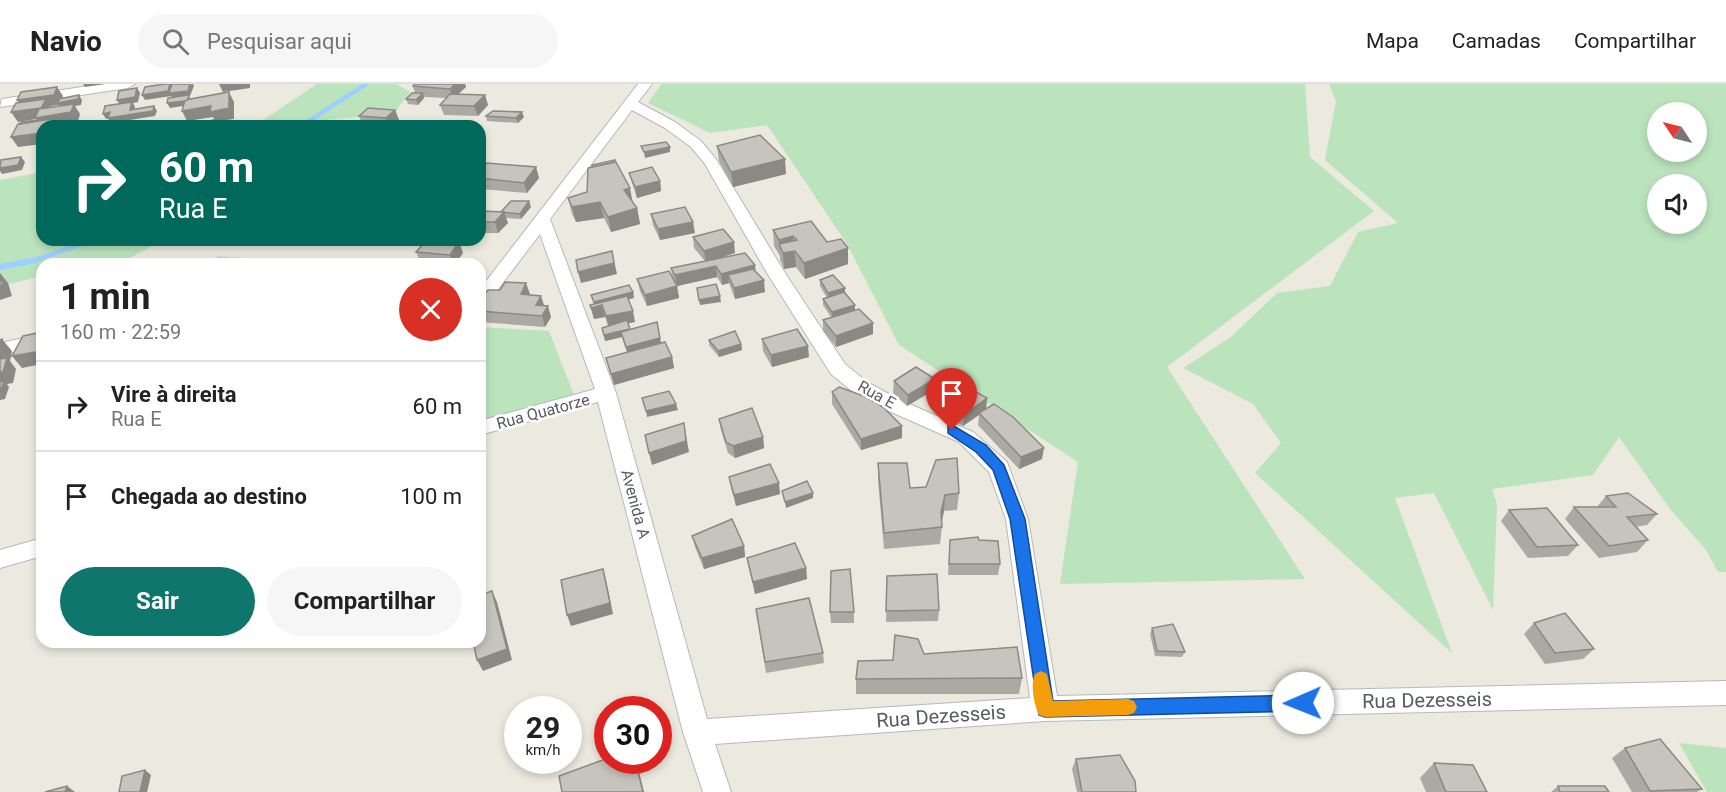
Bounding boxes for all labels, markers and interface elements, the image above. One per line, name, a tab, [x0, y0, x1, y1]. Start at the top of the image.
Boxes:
search box	[138, 14, 558, 68]
text: Navio	[30, 25, 102, 58]
icon: search	[159, 25, 192, 58]
text: Pesquisar aqui	[207, 29, 352, 54]
text: Mapa	[1366, 29, 1419, 53]
text: Camadas	[1452, 29, 1541, 53]
text: Compartilhar	[1574, 29, 1696, 53]
north arrow	[1647, 102, 1707, 162]
map controls	[1647, 102, 1707, 234]
text: 60 m	[159, 143, 254, 192]
icon: right	[60, 144, 138, 222]
button: sound	[1647, 174, 1707, 234]
text: Rua E	[159, 193, 227, 225]
text: 1 min	[60, 276, 151, 318]
button: close	[399, 278, 462, 341]
text: 160 m · 22:59	[60, 320, 181, 344]
pin	[926, 368, 977, 430]
street label: Rua E	[854, 376, 899, 413]
icon: arrive	[935, 377, 968, 410]
text: Vire à direita	[111, 382, 237, 407]
icon: right	[60, 390, 93, 423]
street label: Rua Quatorze	[494, 390, 592, 433]
text: 60 m	[413, 394, 462, 419]
text: Rua E	[111, 407, 162, 431]
street label: Avenida A	[617, 467, 654, 541]
icon: arrive	[60, 480, 93, 513]
text: Chegada ao destino	[111, 484, 307, 509]
text: 100 m	[400, 484, 462, 509]
button: Sair	[60, 567, 255, 636]
button: Compartilhar	[267, 567, 462, 636]
position arrow	[1271, 671, 1335, 735]
street label: Rua Dezesseis	[1362, 687, 1492, 713]
speed limit sign: 30	[594, 696, 672, 774]
street label: Rua Dezesseis	[875, 700, 1007, 732]
text: 29	[526, 710, 560, 745]
text: km/h	[525, 741, 561, 759]

